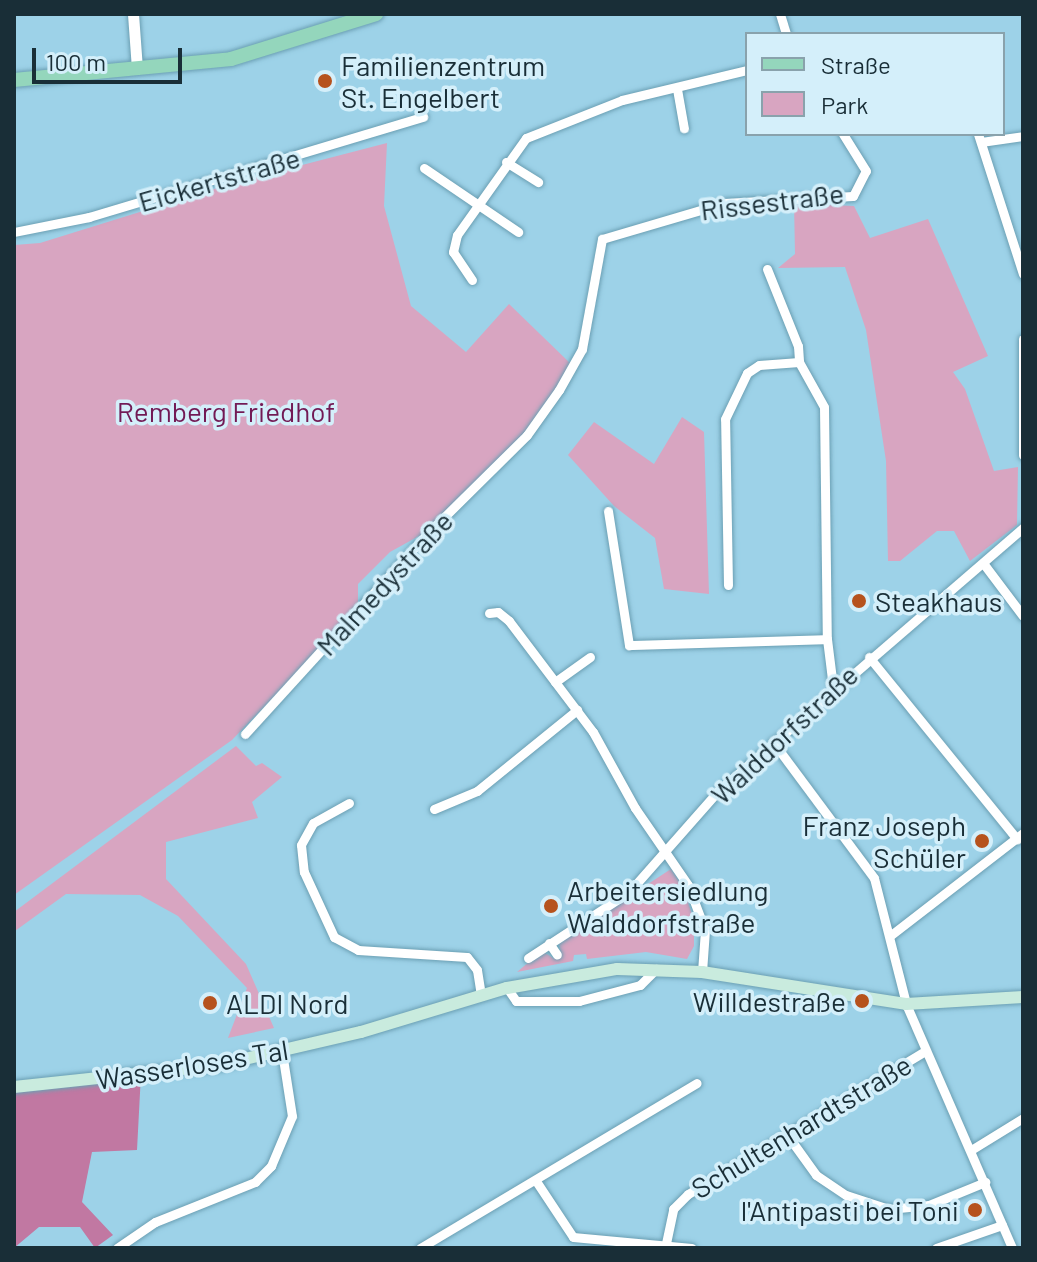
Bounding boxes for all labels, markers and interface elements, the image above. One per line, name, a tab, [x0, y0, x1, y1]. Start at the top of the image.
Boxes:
scale bar	[36, 32, 186, 82]
legend	[745, 32, 1005, 136]
text: 100 m	[46, 47, 106, 76]
place label: Familienzentrum St. Engelbert	[341, 48, 545, 114]
text: Straße	[821, 50, 891, 79]
marker: Familienzentrum St. Engelbert	[316, 72, 334, 90]
text: Park	[821, 90, 868, 119]
street label: Eickertstraße	[134, 140, 304, 218]
street label: Rissestraße	[698, 176, 846, 226]
park label: Remberg Friedhof	[117, 394, 335, 428]
street label: Malmedystraße	[309, 504, 459, 662]
place label: Steakhaus	[875, 584, 1002, 618]
marker: Steakhaus	[850, 592, 868, 610]
street label: Walddorfstraße	[704, 657, 864, 811]
place label: Franz Joseph Schüler	[803, 808, 966, 874]
marker: Franz Joseph Schüler	[973, 832, 991, 850]
place label: Arbeitersiedlung Walddorfstraße	[567, 873, 768, 939]
marker: Arbeitersiedlung Walddorfstraße	[542, 897, 560, 915]
place label: Willdestraße	[693, 984, 846, 1018]
place label: ALDI Nord	[226, 986, 349, 1020]
marker: Willdestraße	[853, 992, 871, 1010]
marker: ALDI Nord	[201, 994, 219, 1012]
street label: Wasserloses Tal	[93, 1032, 291, 1096]
street label: Schultenhardtstraße	[685, 1047, 917, 1205]
place label: l'Antipasti bei Toni	[741, 1193, 959, 1227]
marker: l'Antipasti bei Toni	[966, 1201, 984, 1219]

